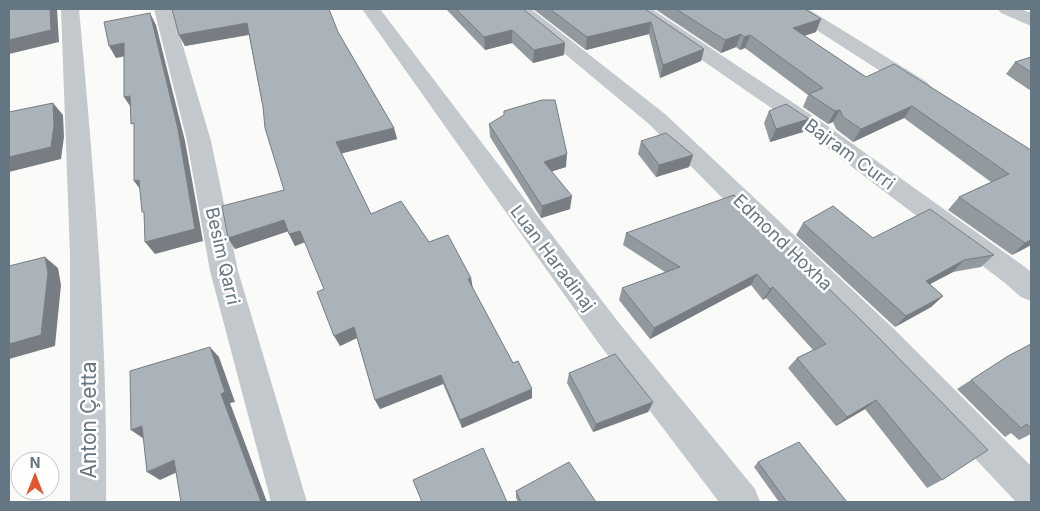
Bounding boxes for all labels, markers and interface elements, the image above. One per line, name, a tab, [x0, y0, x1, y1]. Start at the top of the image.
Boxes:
street label: Bajram Curri	[801, 114, 899, 194]
street label: Edmond Hoxha	[729, 189, 837, 295]
street label: Luan Haradinaj	[506, 201, 600, 315]
street label: Besim Qarri	[202, 205, 244, 307]
street label: Anton Çetta	[76, 361, 101, 479]
north arrow	[10, 451, 60, 501]
text: N	[30, 454, 40, 471]

